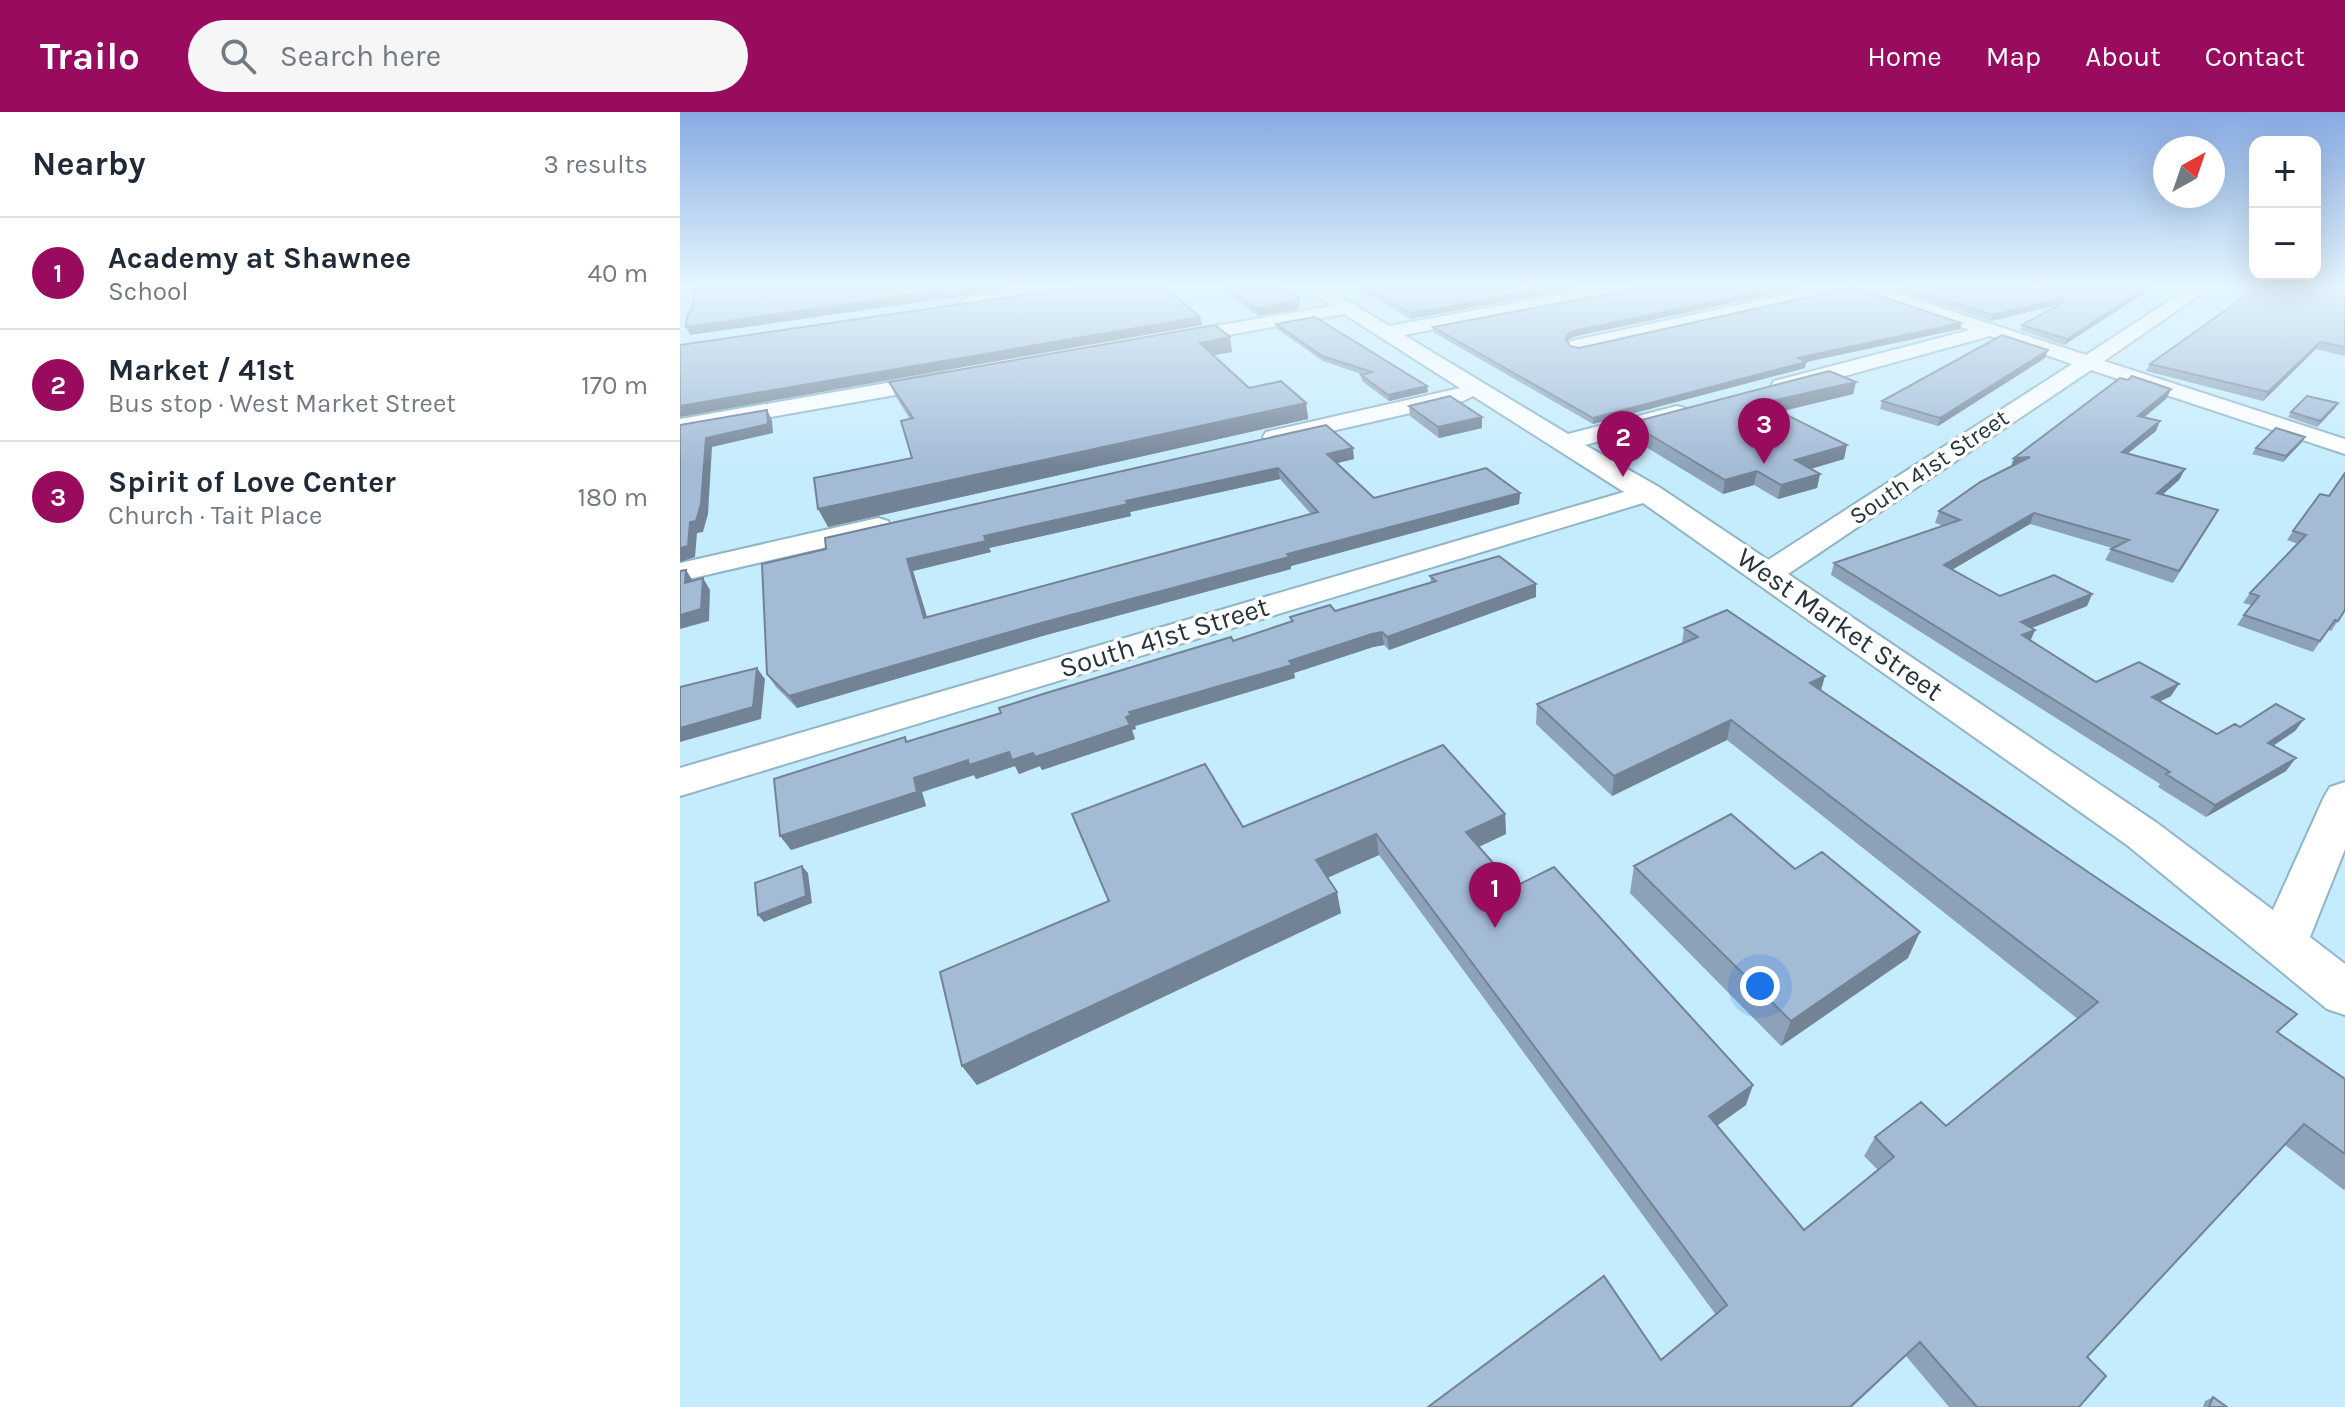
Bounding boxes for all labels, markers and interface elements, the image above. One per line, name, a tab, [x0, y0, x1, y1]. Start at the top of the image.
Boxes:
search box	[188, 20, 748, 92]
text: Trailo	[40, 34, 140, 79]
icon: search	[216, 34, 260, 78]
text: Search here	[280, 38, 441, 74]
text: Home	[1867, 40, 1942, 73]
text: Map	[1986, 40, 2041, 73]
text: About	[2085, 40, 2161, 73]
text: Contact	[2205, 40, 2305, 73]
north arrow	[2153, 136, 2225, 208]
map controls	[2249, 136, 2321, 280]
button: +	[2249, 136, 2321, 208]
text: Nearby	[32, 144, 146, 184]
text: 3 results	[544, 149, 648, 180]
button: −	[2249, 208, 2321, 280]
text: Academy at Shawnee	[108, 240, 411, 276]
text: 1	[53, 258, 63, 289]
text: 40 m	[588, 258, 648, 289]
text: School	[108, 276, 189, 307]
text: Market / 41st	[108, 352, 295, 388]
text: 2	[50, 370, 66, 401]
text: 170 m	[581, 370, 648, 401]
text: Bus stop · West Market Street	[108, 388, 456, 419]
pin: 3	[1738, 398, 1790, 464]
street label: South 41st Street	[1844, 403, 2014, 531]
pin: 2	[1597, 411, 1649, 477]
text: Spirit of Love Center	[108, 464, 396, 500]
text: 3	[50, 482, 66, 513]
text: 180 m	[578, 482, 648, 513]
text: Church · Tait Place	[108, 500, 322, 531]
street label: West Market Street	[1731, 541, 1949, 707]
street label: South 41st Street	[1055, 590, 1273, 684]
pin: 1	[1469, 862, 1521, 928]
your location	[1740, 966, 1780, 1006]

